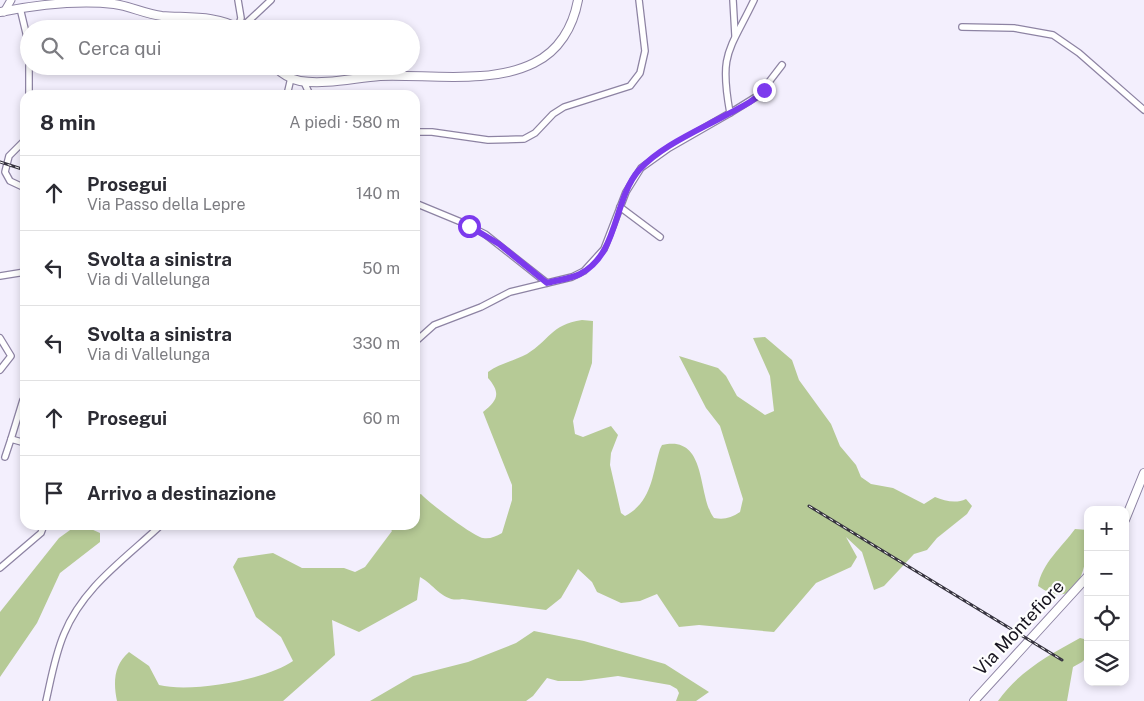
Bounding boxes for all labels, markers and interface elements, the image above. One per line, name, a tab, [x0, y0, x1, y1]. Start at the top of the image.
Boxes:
search box	[20, 20, 420, 75]
icon: search	[38, 34, 66, 62]
text: Cerca qui	[78, 37, 161, 59]
route end	[753, 79, 776, 102]
text: 8 min	[40, 110, 96, 135]
text: A piedi · 580 m	[289, 113, 400, 132]
text: Prosegui	[87, 173, 167, 195]
icon: ahead	[40, 179, 68, 207]
text: 140 m	[356, 184, 400, 203]
text: Via Passo della Lepre	[87, 195, 245, 214]
route start	[458, 215, 481, 238]
text: Svolta a sinistra	[87, 248, 232, 270]
icon: left	[40, 254, 68, 282]
text: 50 m	[362, 259, 400, 278]
text: Via di Vallelunga	[87, 270, 210, 289]
text: Svolta a sinistra	[87, 323, 232, 345]
icon: left	[40, 329, 68, 357]
text: 330 m	[353, 334, 400, 353]
text: Via di Vallelunga	[87, 345, 210, 364]
icon: ahead	[40, 404, 68, 432]
text: Prosegui	[87, 407, 167, 429]
text: 60 m	[363, 409, 400, 428]
icon: arrive	[40, 479, 68, 507]
text: Arrivo a destinazione	[87, 482, 276, 504]
map controls	[1084, 506, 1129, 686]
button: +	[1084, 506, 1129, 551]
button: −	[1084, 551, 1129, 596]
street label: Via Montefiore	[969, 576, 1068, 680]
button: locate	[1084, 596, 1129, 641]
button: layers	[1084, 641, 1129, 686]

